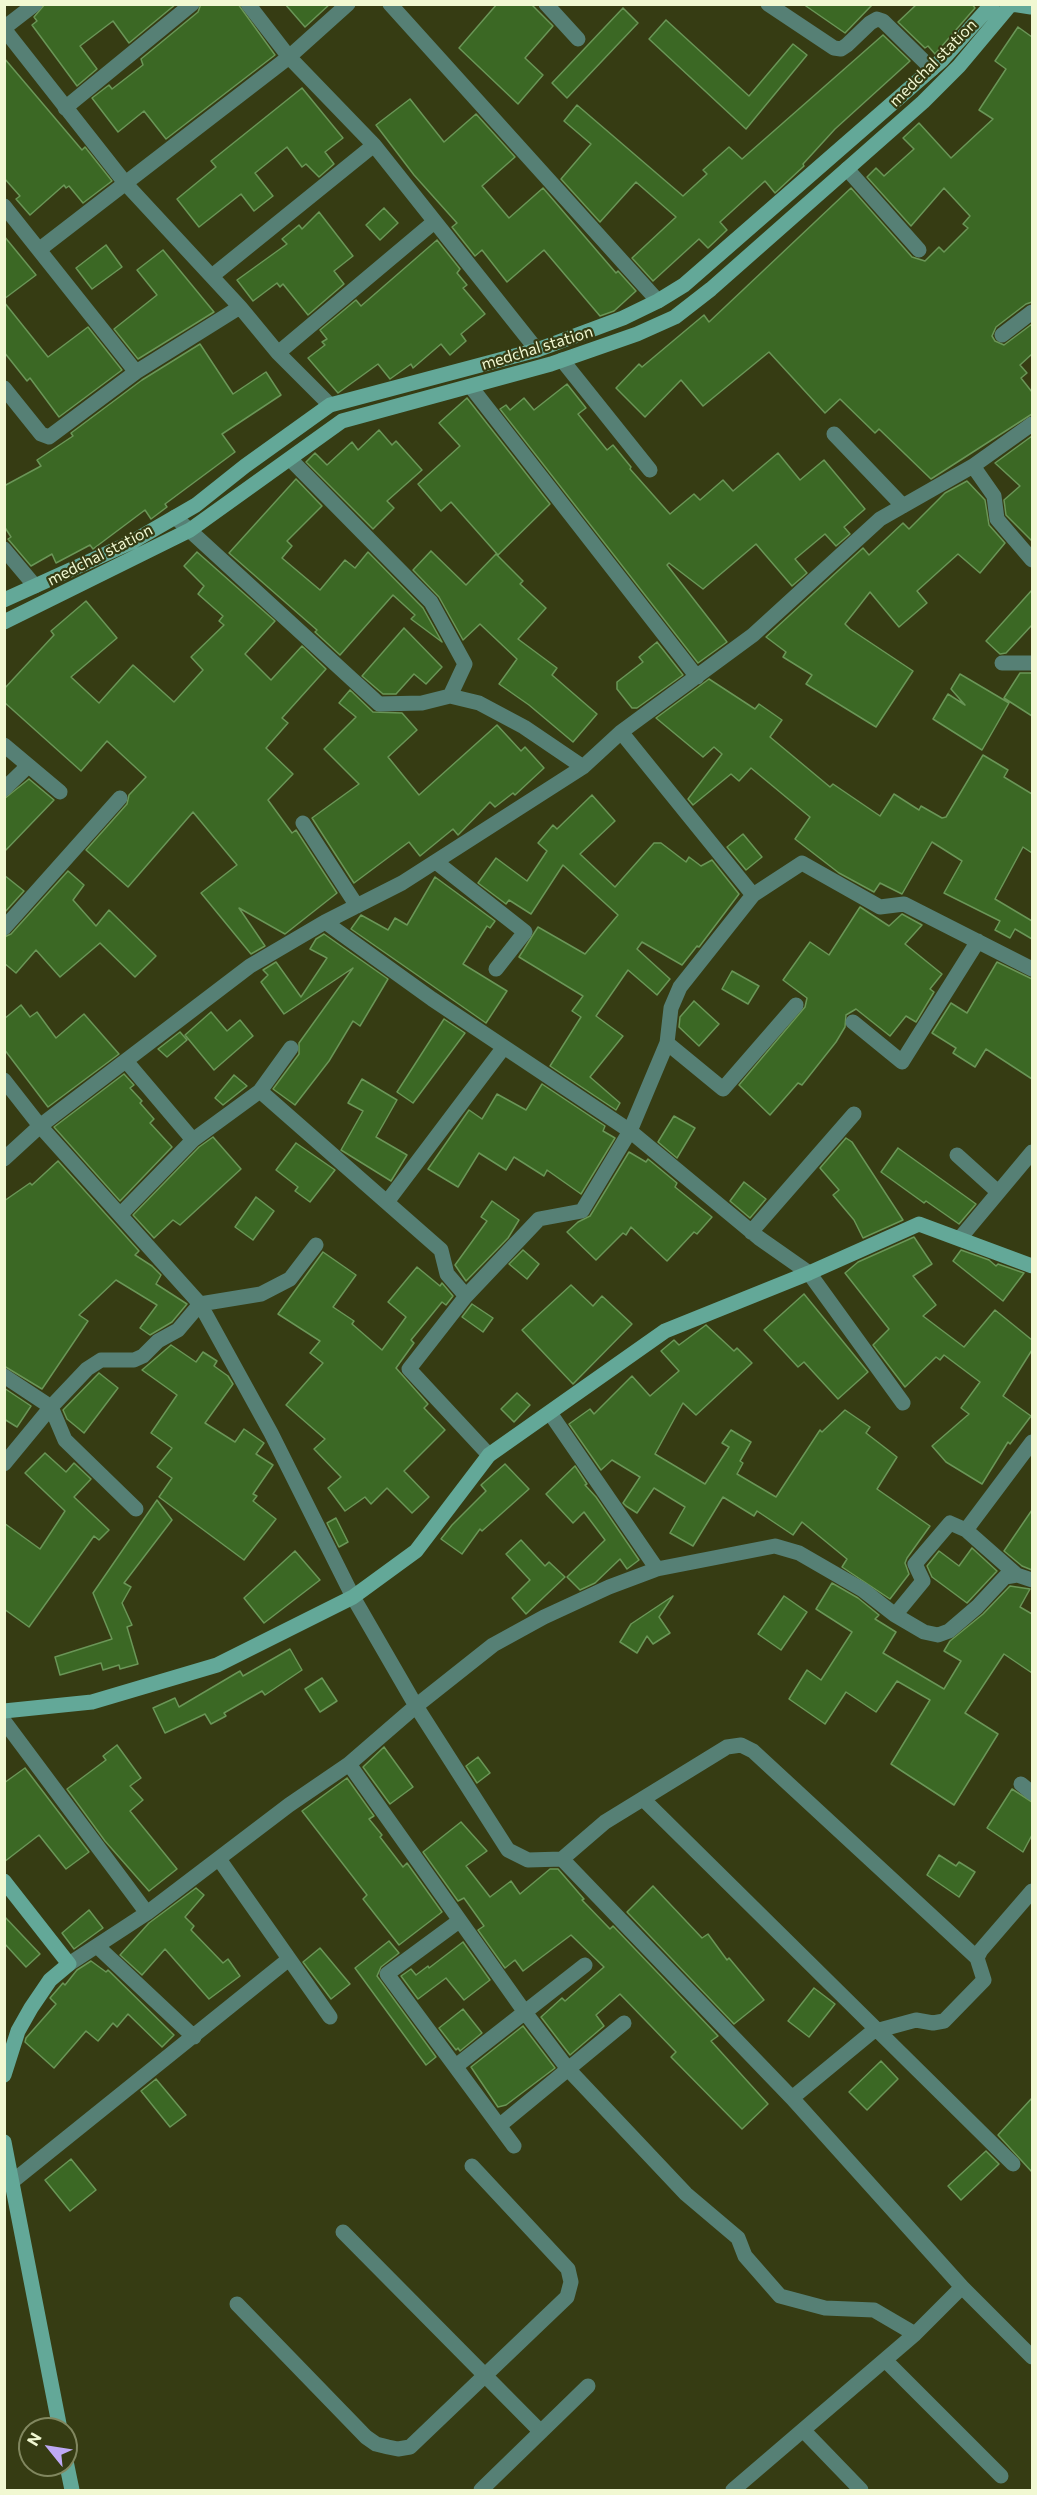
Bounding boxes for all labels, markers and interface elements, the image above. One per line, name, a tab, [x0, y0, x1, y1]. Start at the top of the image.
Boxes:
street label: medchal station	[885, 15, 981, 111]
street label: medchal station	[479, 322, 595, 374]
street label: medchal station	[44, 520, 156, 590]
north arrow	[18, 2417, 78, 2477]
text: N	[22, 2429, 45, 2449]

